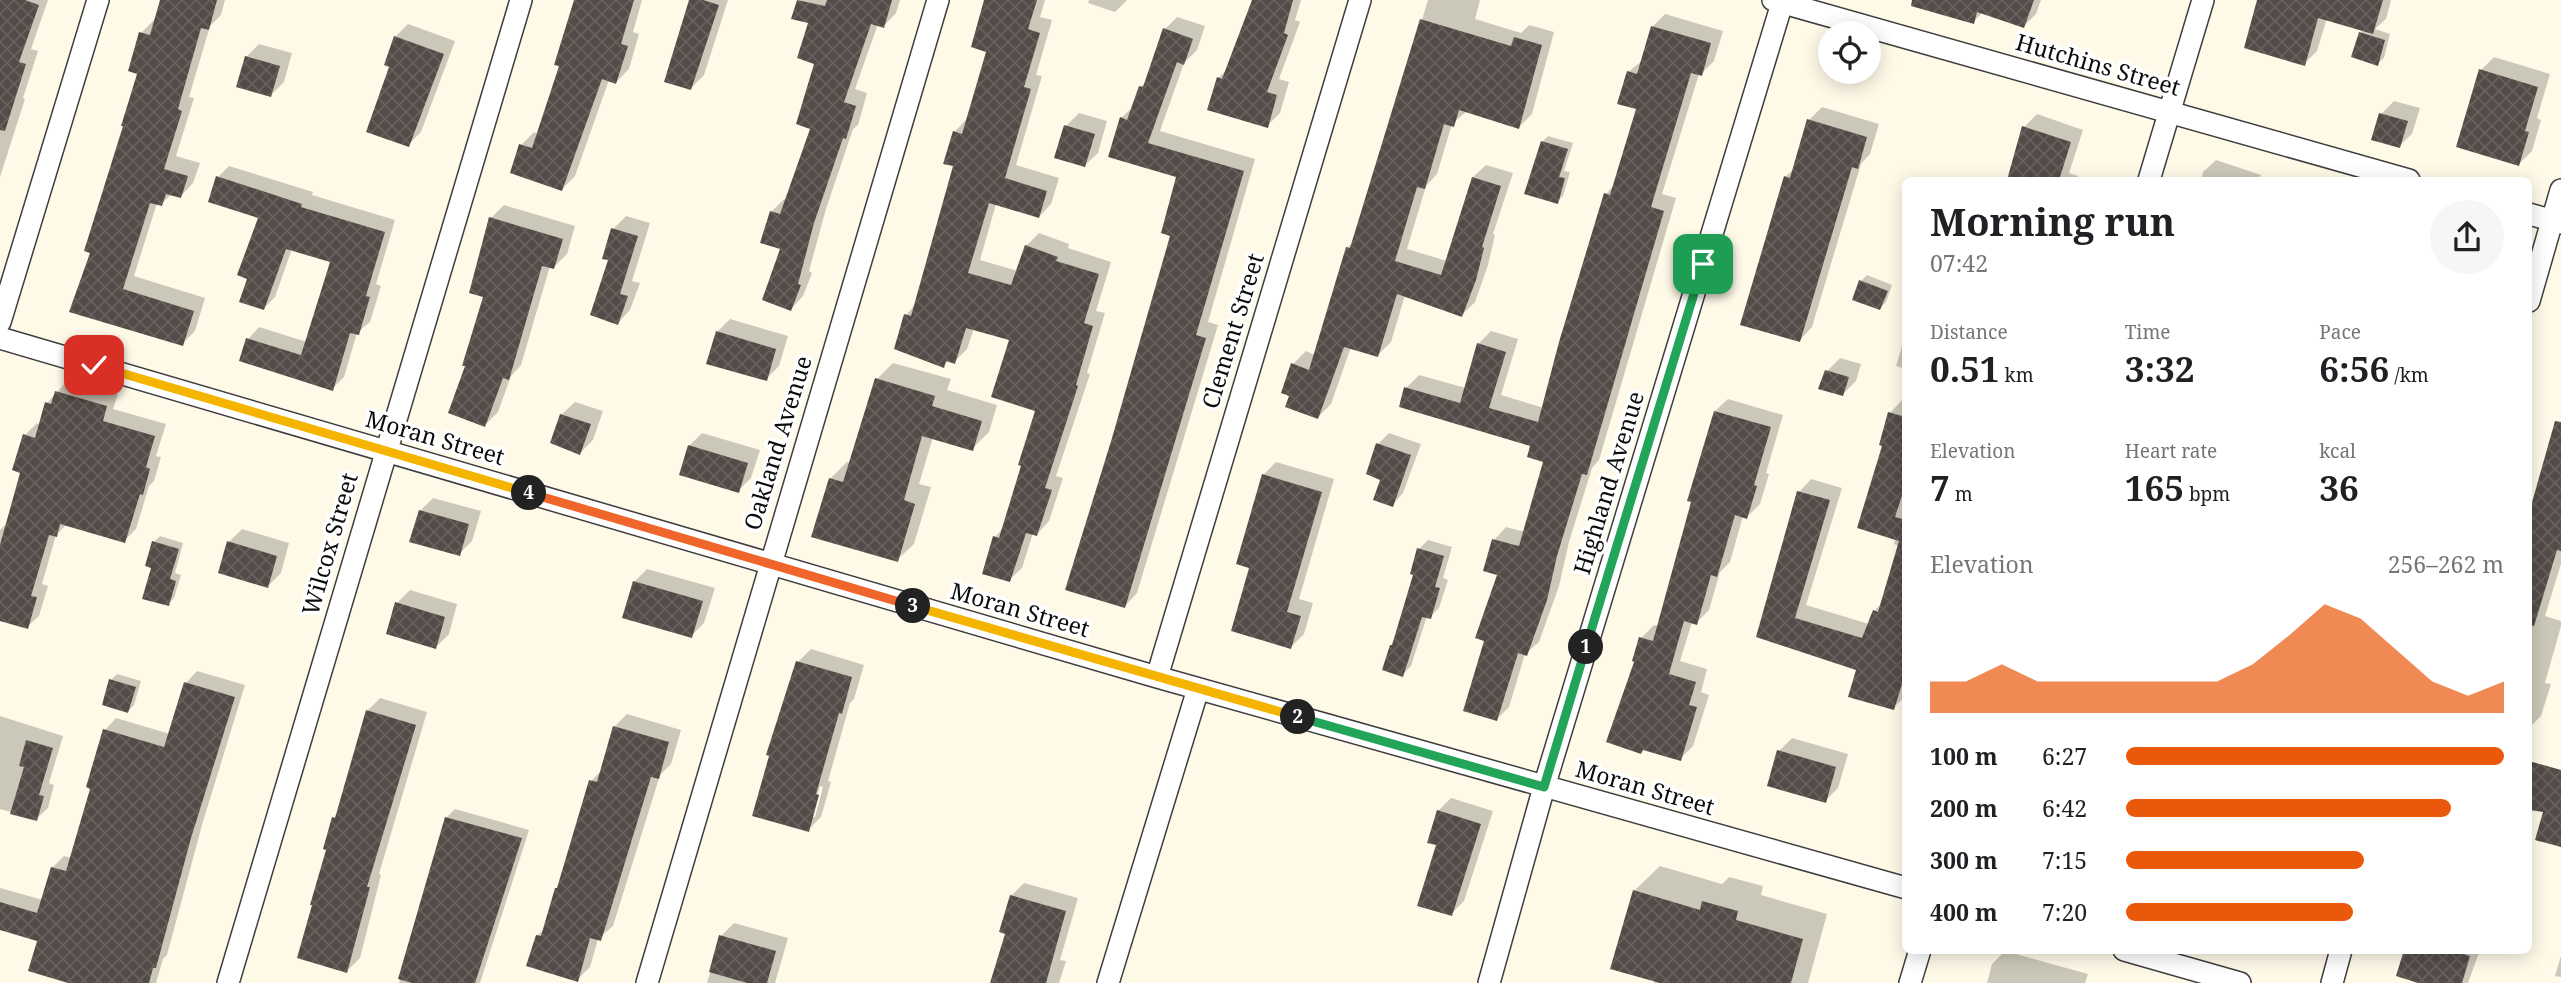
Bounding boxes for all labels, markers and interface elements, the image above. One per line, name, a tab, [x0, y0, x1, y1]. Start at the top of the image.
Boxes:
map controls	[1818, 21, 1881, 84]
button: locate	[1818, 21, 1881, 84]
street label: Hutchins Street	[2012, 25, 2184, 103]
text: Morning run	[1930, 195, 2175, 247]
button: share	[2430, 200, 2504, 274]
pin	[1673, 234, 1733, 294]
icon: arrive	[1684, 245, 1722, 283]
text: 07:42	[1930, 247, 1988, 279]
street label: Clement Street	[1193, 249, 1271, 412]
text: Distance	[1930, 319, 2008, 345]
text: Time	[2125, 319, 2171, 345]
text: Pace	[2319, 319, 2361, 345]
pin	[64, 335, 124, 395]
text: 0.51	[1930, 345, 2000, 392]
text: 3:32	[2125, 345, 2195, 392]
text: 6:56	[2319, 345, 2389, 392]
icon: check	[75, 346, 113, 384]
street label: Oakland Avenue	[735, 352, 819, 534]
text: km	[2000, 362, 2034, 388]
text: /km	[2389, 362, 2429, 388]
street label: Highland Avenue	[1565, 387, 1651, 578]
street label: Moran Street	[362, 402, 508, 472]
text: Elevation	[1930, 438, 2016, 464]
text: Heart rate	[2125, 438, 2217, 464]
text: kcal	[2319, 438, 2356, 464]
text: 7	[1930, 464, 1950, 511]
text: 165	[2125, 464, 2184, 511]
text: 36	[2319, 464, 2359, 511]
street label: Wilcox Street	[293, 469, 365, 619]
pin: 4	[512, 476, 546, 510]
text: 4	[523, 479, 534, 505]
text: m	[1950, 481, 1973, 507]
text: bpm	[2184, 481, 2230, 507]
text: Elevation	[1930, 548, 2034, 580]
text: 256–262 m	[2388, 548, 2504, 580]
street label: Moran Street	[947, 574, 1093, 644]
pin: 3	[895, 588, 930, 624]
text: 3	[907, 592, 918, 618]
pin: 1	[1568, 630, 1604, 664]
text: 1	[1580, 633, 1591, 659]
pin: 2	[1280, 700, 1316, 734]
text: 2	[1292, 703, 1303, 729]
text: 100 m	[1930, 740, 1998, 772]
text: 6:27	[2042, 740, 2087, 772]
street label: Moran Street	[1572, 752, 1718, 822]
text: 200 m	[1930, 792, 1998, 824]
text: 6:42	[2042, 792, 2087, 824]
text: 300 m	[1930, 844, 1998, 876]
text: 7:15	[2042, 844, 2087, 876]
text: 400 m	[1930, 896, 1998, 928]
text: 7:20	[2042, 896, 2087, 928]

